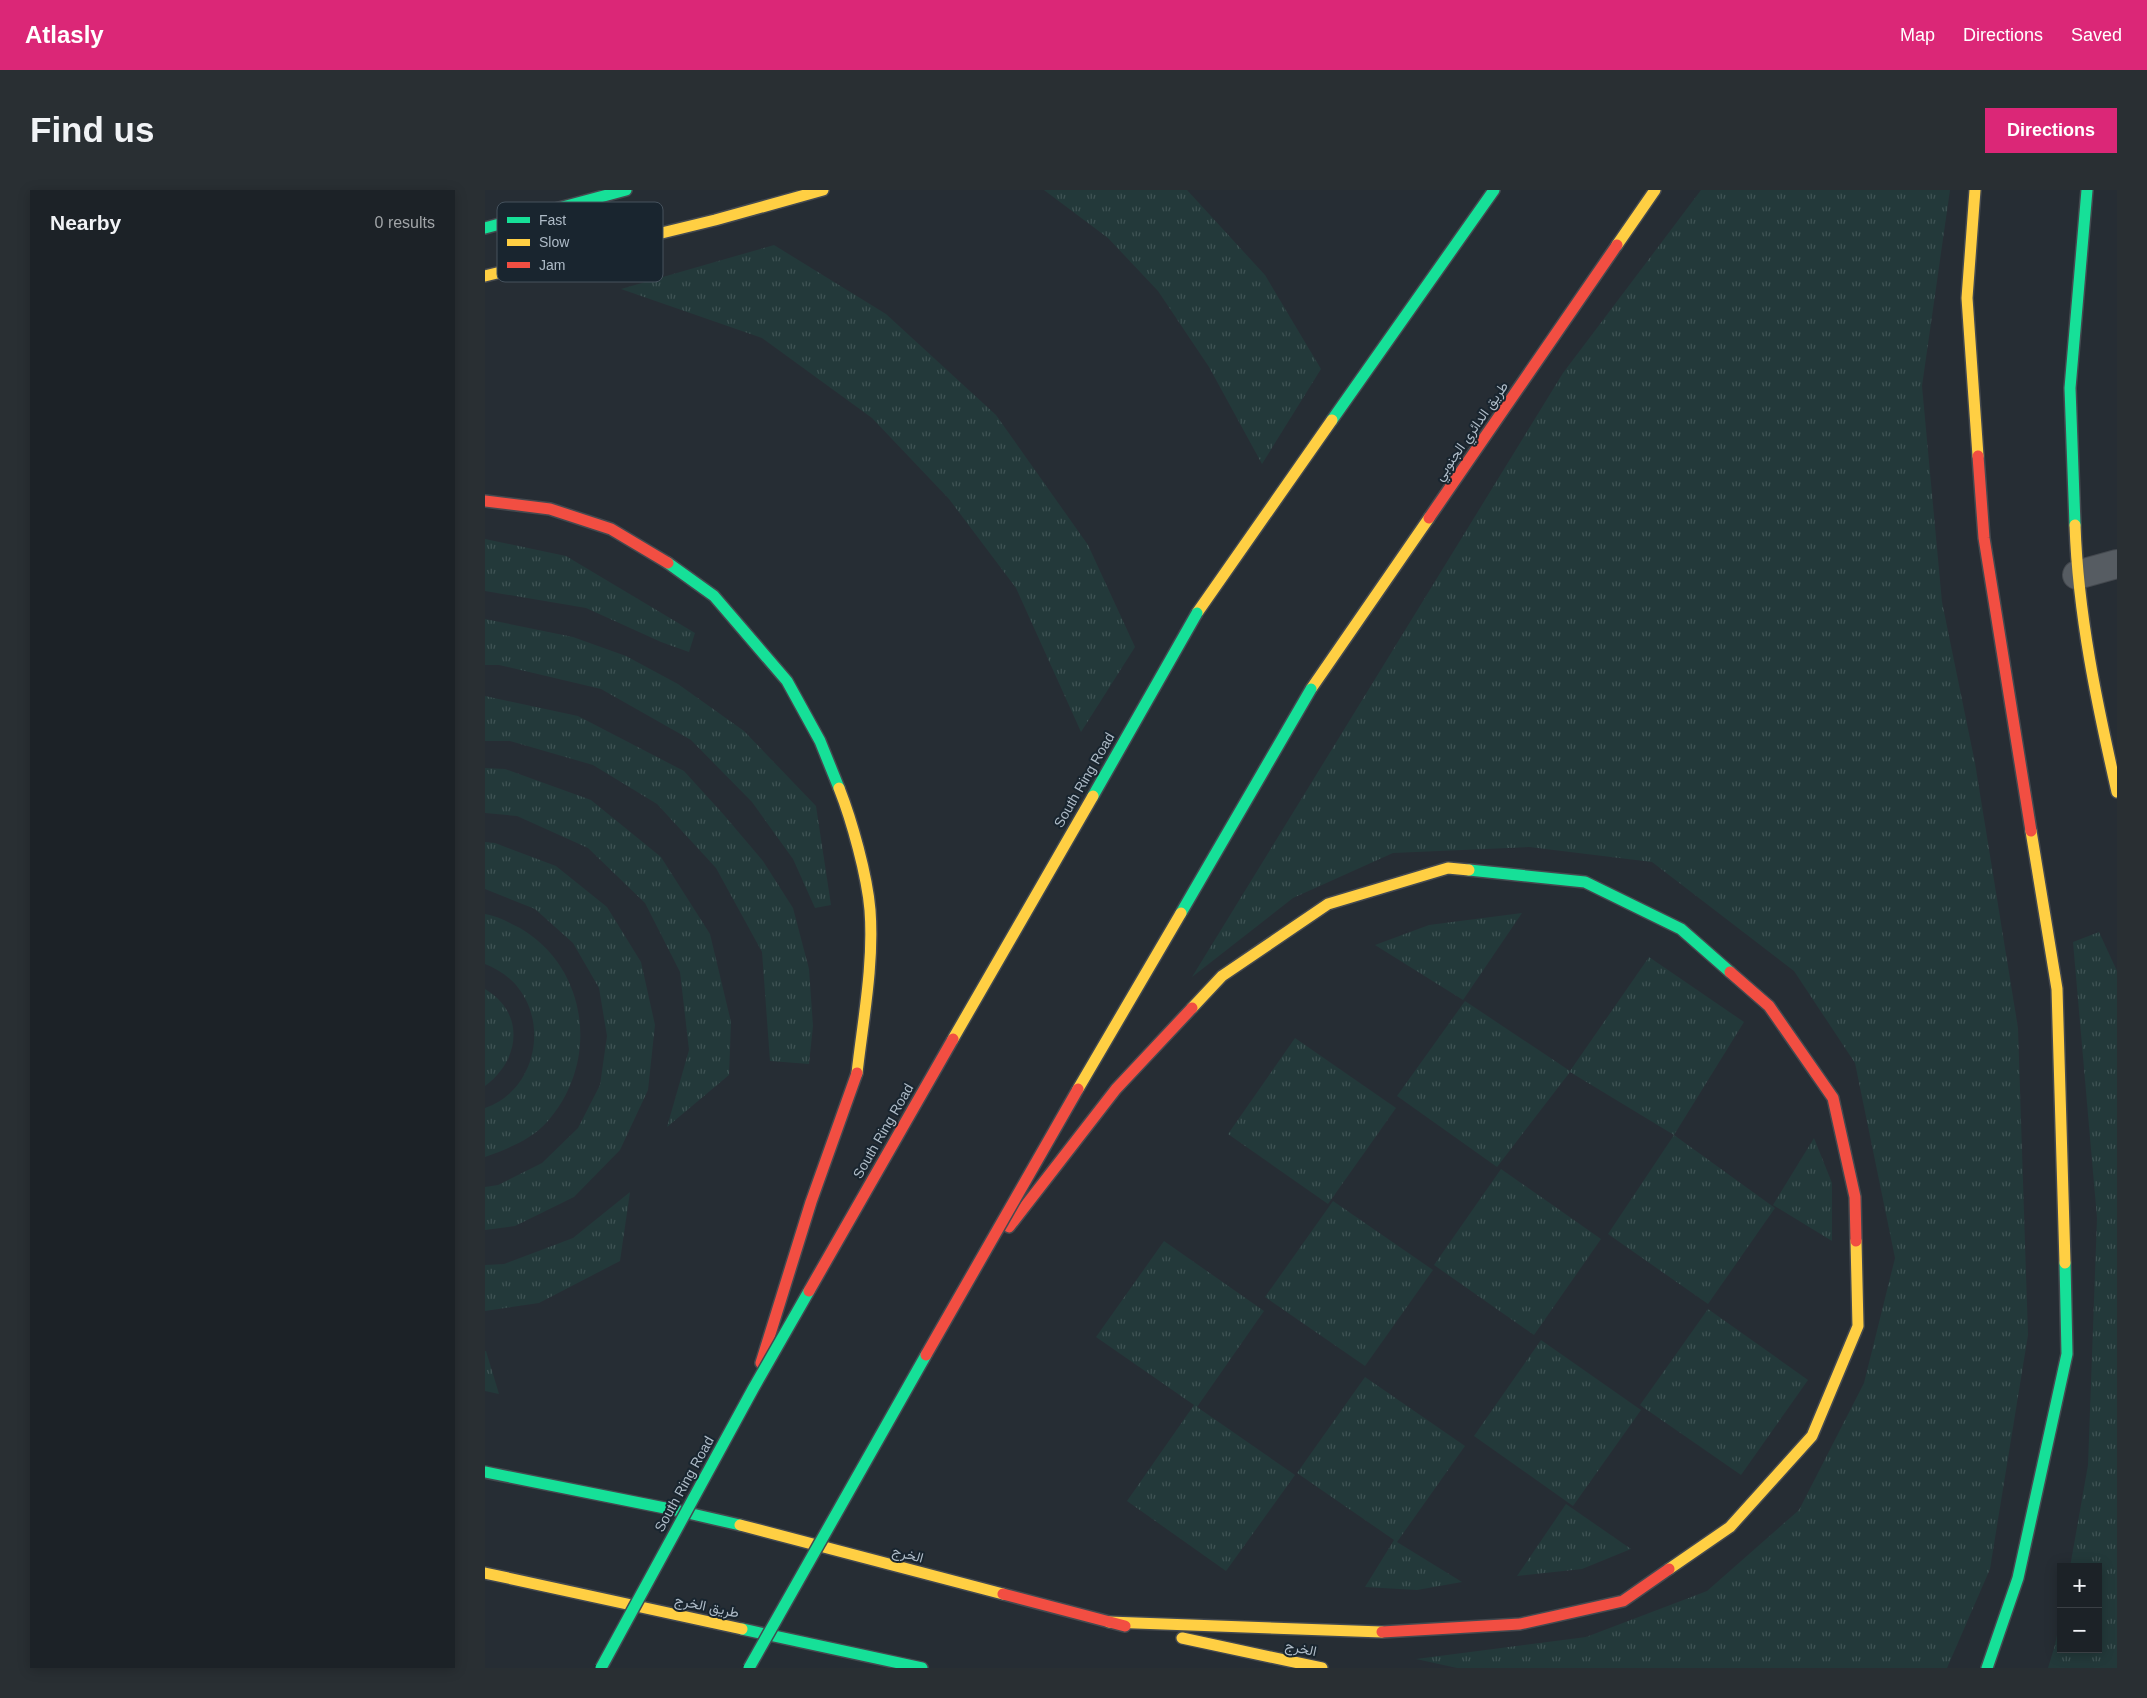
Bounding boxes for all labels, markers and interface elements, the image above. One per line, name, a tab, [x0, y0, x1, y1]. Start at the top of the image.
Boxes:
text: Atlasly	[25, 21, 104, 48]
text: Map	[1900, 25, 1935, 45]
text: Directions	[1963, 25, 2043, 45]
text: Saved	[2071, 25, 2122, 45]
button: Directions	[1985, 108, 2117, 153]
text: Find us	[30, 110, 154, 149]
legend	[497, 202, 663, 282]
text: Nearby	[50, 211, 121, 234]
text: Fast	[539, 212, 566, 228]
text: 0 results	[375, 214, 435, 231]
text: Slow	[539, 234, 570, 250]
text: Jam	[539, 257, 565, 273]
street label: طريق الدائري الجنوبي	[1431, 378, 1514, 486]
street label: South Ring Road	[1050, 730, 1118, 830]
street label: South Ring Road	[849, 1081, 917, 1181]
street label: South Ring Road	[651, 1433, 717, 1535]
street label: الخرج	[890, 1542, 925, 1569]
map controls	[2057, 1563, 2102, 1653]
button: +	[2057, 1563, 2102, 1608]
street label: طريق الخرج	[673, 1591, 741, 1624]
button: −	[2057, 1608, 2102, 1653]
street label: الخرج	[1283, 1637, 1318, 1662]

